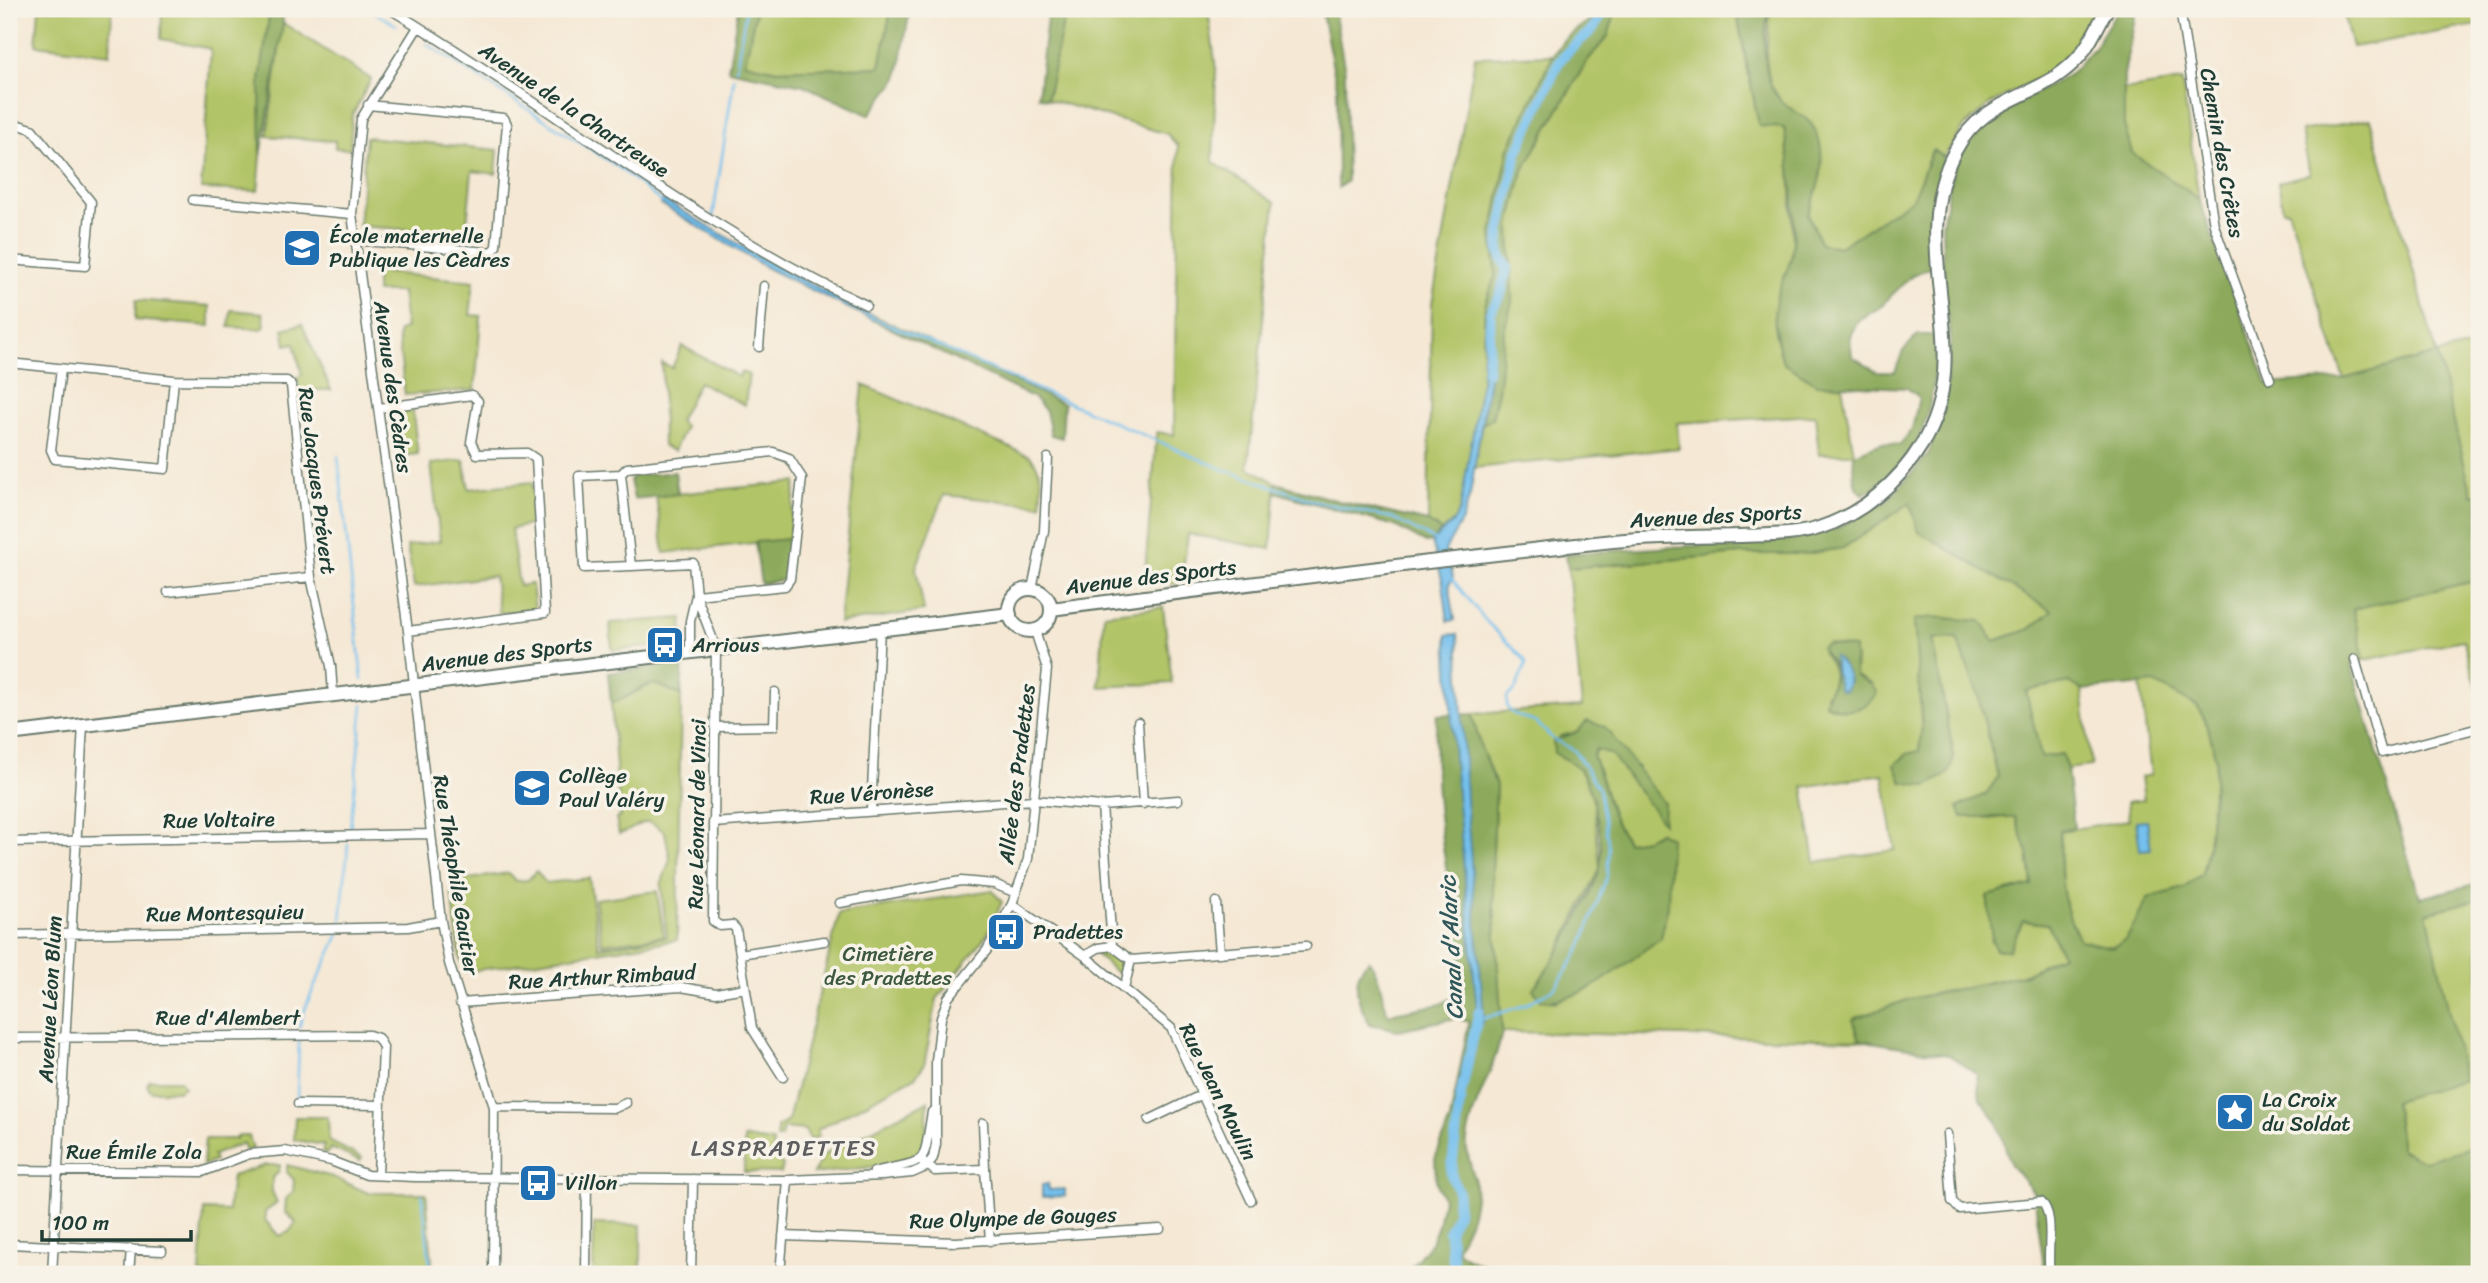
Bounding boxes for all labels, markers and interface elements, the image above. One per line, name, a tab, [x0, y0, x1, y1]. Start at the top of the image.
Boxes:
street label: Avenue de la Chartreuse	[470, 31, 677, 188]
street label: Chemin des Crêtes	[2188, 65, 2256, 241]
place label: École maternelle Publique les Cèdres	[329, 217, 510, 279]
school or university icon: École maternelle Publique les Cèdres	[281, 227, 323, 269]
street label: Avenue des Cèdres	[362, 297, 424, 476]
street label: Rue Jacques Prévert	[287, 385, 347, 577]
street label: Avenue des Sports	[1628, 493, 1803, 540]
street label: Avenue des Sports	[1062, 548, 1239, 606]
bus stop icon: Arrious	[644, 624, 686, 666]
street label: Avenue des Sports	[418, 625, 595, 683]
place label: Arrious	[691, 626, 760, 664]
street label: Allée des Pradettes	[987, 681, 1047, 867]
street label: Rue Léonard de Vinci	[676, 717, 718, 909]
place label: Collège Paul Valéry	[559, 757, 664, 819]
school or university icon: Collège Paul Valéry	[511, 767, 553, 809]
street label: Rue Véronèse	[809, 770, 935, 816]
street label: Rue Théophile Gautier	[421, 772, 491, 979]
street label: Rue Voltaire	[163, 800, 275, 840]
water label: Canal d'Alaric	[1427, 873, 1476, 1021]
street label: Rue Montesquieu	[146, 893, 305, 933]
bus stop icon: Pradettes	[985, 911, 1027, 953]
place label: Pradettes	[1033, 913, 1123, 951]
street label: Avenue Léon Blum	[27, 914, 73, 1085]
park label: Cimetière des Pradettes	[824, 935, 952, 997]
street label: Rue Arthur Rimbaud	[508, 953, 698, 1001]
street label: Rue d'Alembert	[156, 999, 302, 1037]
street label: Rue Jean Moulin	[1168, 1016, 1268, 1168]
place label: La Croix du Soldat	[2262, 1081, 2350, 1143]
place icon: La Croix du Soldat	[2214, 1091, 2256, 1133]
district label: LASPRADETTES	[691, 1128, 877, 1169]
street label: Rue Émile Zola	[66, 1133, 202, 1171]
bus stop icon: Villon	[517, 1162, 559, 1204]
place label: Villon	[565, 1164, 617, 1202]
street label: Rue Olympe de Gouges	[909, 1195, 1118, 1241]
scale bar	[42, 1199, 191, 1243]
text: 100 m	[52, 1204, 109, 1242]

